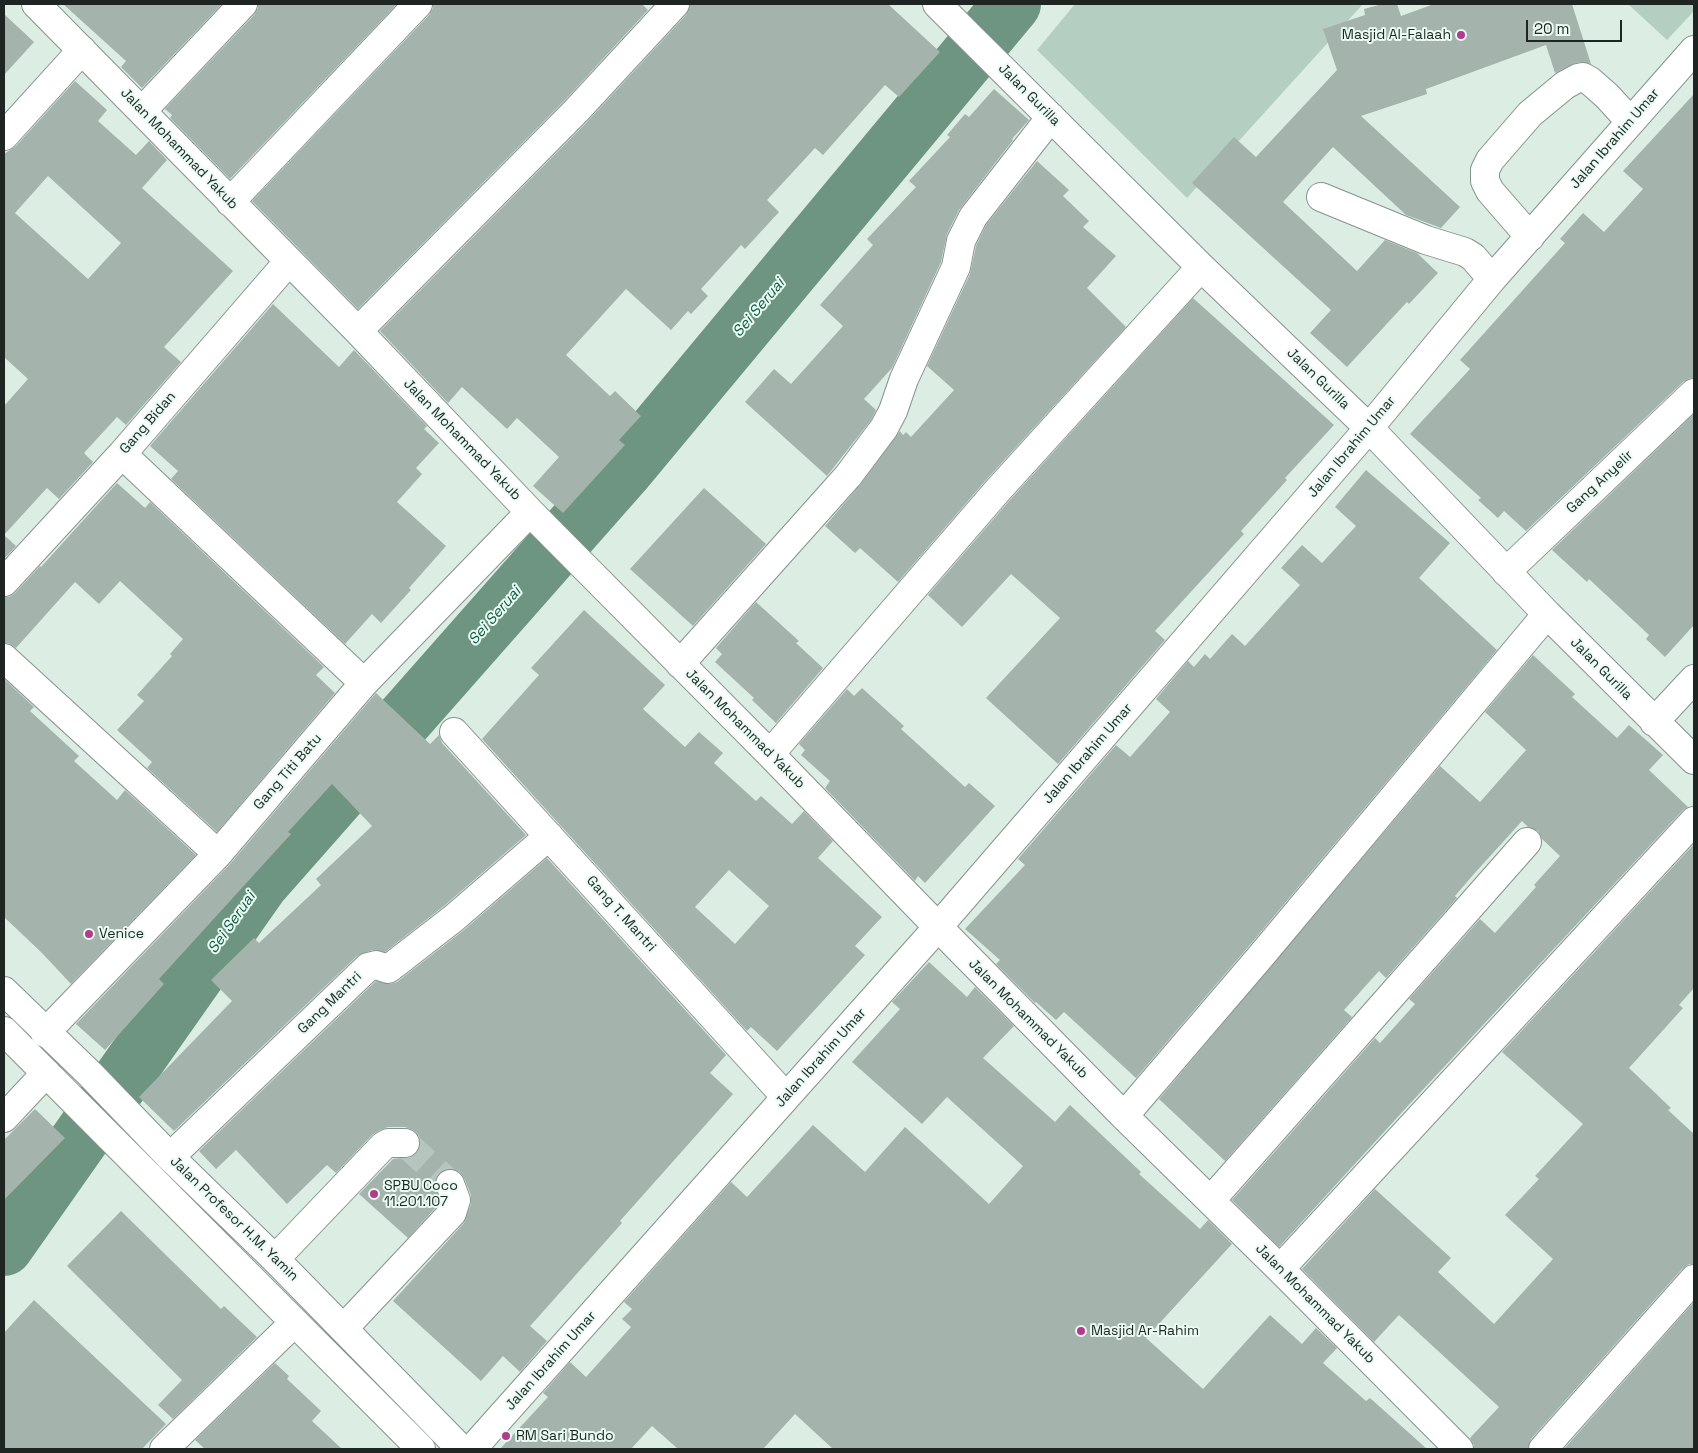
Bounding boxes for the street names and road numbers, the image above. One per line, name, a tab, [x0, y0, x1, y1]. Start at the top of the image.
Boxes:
street label: Jalan Gurilla	[994, 60, 1064, 130]
street label: Jalan Mohammad Yakub	[117, 85, 241, 213]
street label: Jalan Ibrahim Umar	[1567, 85, 1663, 193]
street label: Jalan Gurilla	[1283, 345, 1353, 413]
street label: Jalan Mohammad Yakub	[400, 376, 524, 504]
street label: Gang Bidan	[116, 389, 180, 457]
street label: Jalan Ibrahim Umar	[1305, 393, 1399, 501]
street label: Gang Anyelir	[1563, 447, 1637, 517]
street label: Jalan Gurilla	[1566, 634, 1636, 704]
street label: Jalan Mohammad Yakub	[682, 666, 808, 792]
street label: Jalan Ibrahim Umar	[1040, 700, 1136, 808]
street label: Gang Titi Batu	[250, 731, 326, 813]
street label: Gang T. Mantri	[583, 873, 659, 955]
street label: Jalan Mohammad Yakub	[965, 956, 1091, 1082]
street label: Gang Mantri	[295, 968, 365, 1038]
street label: Jalan Ibrahim Umar	[772, 1005, 870, 1111]
street label: Jalan Profesor H.M. Yamin	[166, 1153, 302, 1285]
street label: Jalan Mohammad Yakub	[1252, 1241, 1378, 1367]
street label: Jalan Ibrahim Umar	[502, 1308, 600, 1414]

